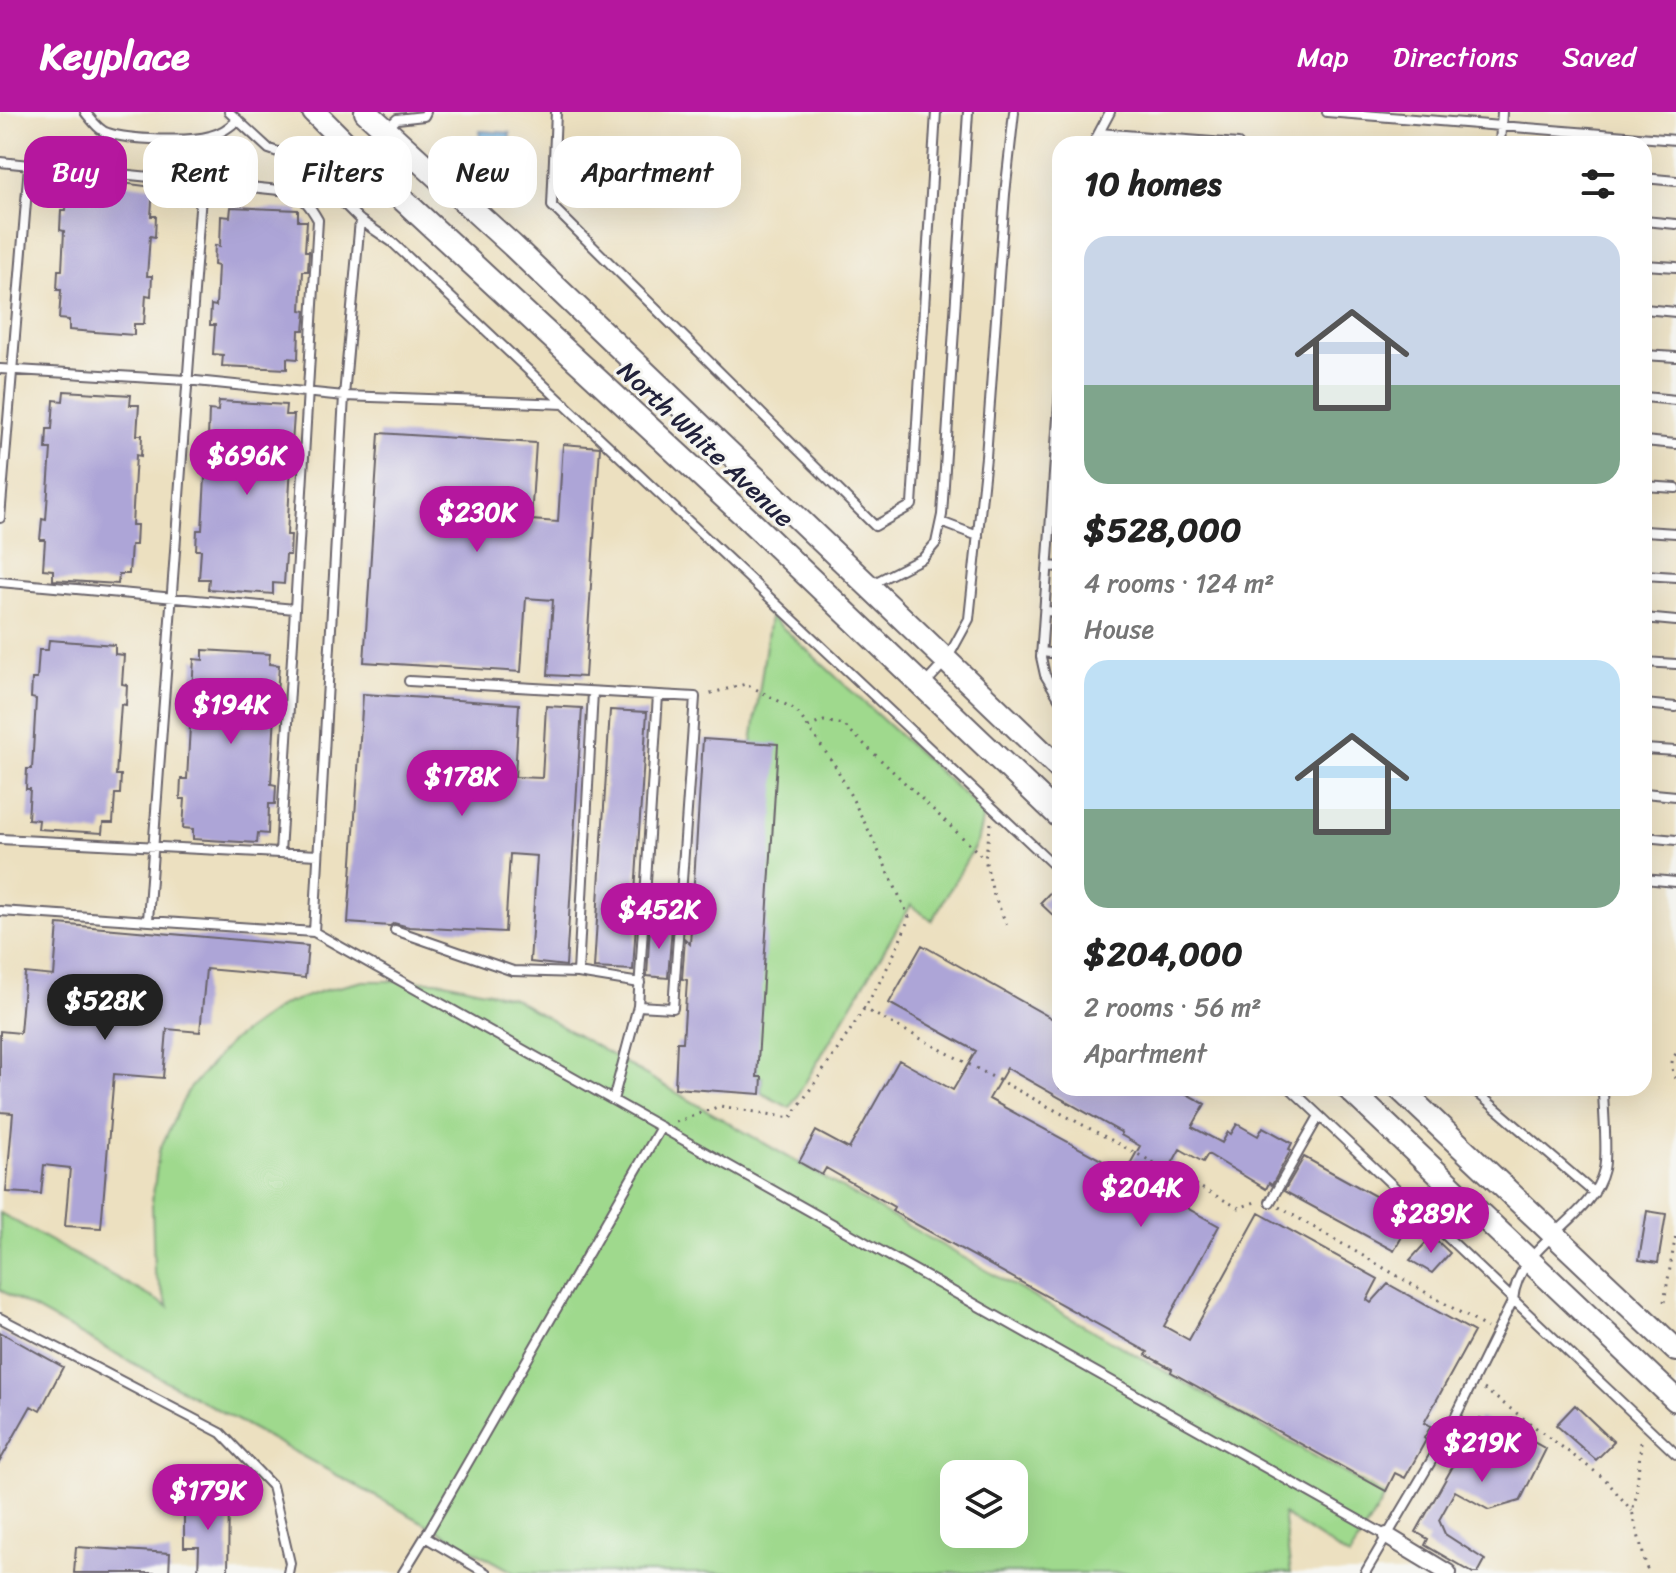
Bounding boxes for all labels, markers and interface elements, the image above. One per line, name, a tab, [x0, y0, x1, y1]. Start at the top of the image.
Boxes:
text: Keyplace	[40, 23, 190, 90]
text: Map	[1297, 32, 1349, 81]
text: Directions	[1393, 32, 1518, 81]
text: Saved	[1562, 32, 1636, 81]
chip: Buy	[24, 136, 127, 208]
chip: Rent	[143, 136, 258, 208]
chip: Filters	[274, 136, 412, 208]
chip: New	[428, 136, 537, 208]
chip: Apartment	[553, 136, 741, 208]
text: 10 homes	[1084, 154, 1222, 214]
icon: filters	[1576, 162, 1620, 206]
icon: home	[1280, 288, 1424, 432]
street label: North White Avenue	[606, 349, 806, 539]
pin: $696K	[191, 429, 303, 497]
text: $696K	[208, 432, 286, 478]
pin: $230K	[421, 486, 533, 554]
text: $230K	[437, 489, 517, 535]
text: $528,000	[1084, 500, 1241, 560]
text: 4 rooms · 124 m²	[1084, 560, 1275, 606]
text: House	[1084, 606, 1154, 652]
pin: $194K	[175, 678, 287, 746]
text: $194K	[193, 681, 269, 727]
icon: home	[1280, 712, 1424, 856]
pin: $178K	[406, 750, 518, 818]
text: $178K	[425, 753, 499, 799]
pin: $452K	[603, 883, 715, 951]
text: $452K	[619, 886, 699, 932]
text: $204,000	[1084, 924, 1243, 984]
pin: $528K	[49, 974, 161, 1042]
text: $528K	[65, 977, 145, 1023]
text: 2 rooms · 56 m²	[1084, 984, 1262, 1030]
text: Apartment	[1084, 1030, 1207, 1076]
pin: $204K	[1085, 1161, 1197, 1229]
text: $204K	[1101, 1164, 1182, 1210]
pin: $289K	[1375, 1187, 1487, 1255]
text: $289K	[1391, 1190, 1471, 1236]
pin: $219K	[1426, 1416, 1538, 1484]
text: $219K	[1444, 1419, 1520, 1465]
map controls	[940, 1460, 1028, 1548]
button: layers	[940, 1460, 1028, 1548]
pin: $179K	[152, 1464, 264, 1532]
text: $179K	[170, 1467, 246, 1513]

